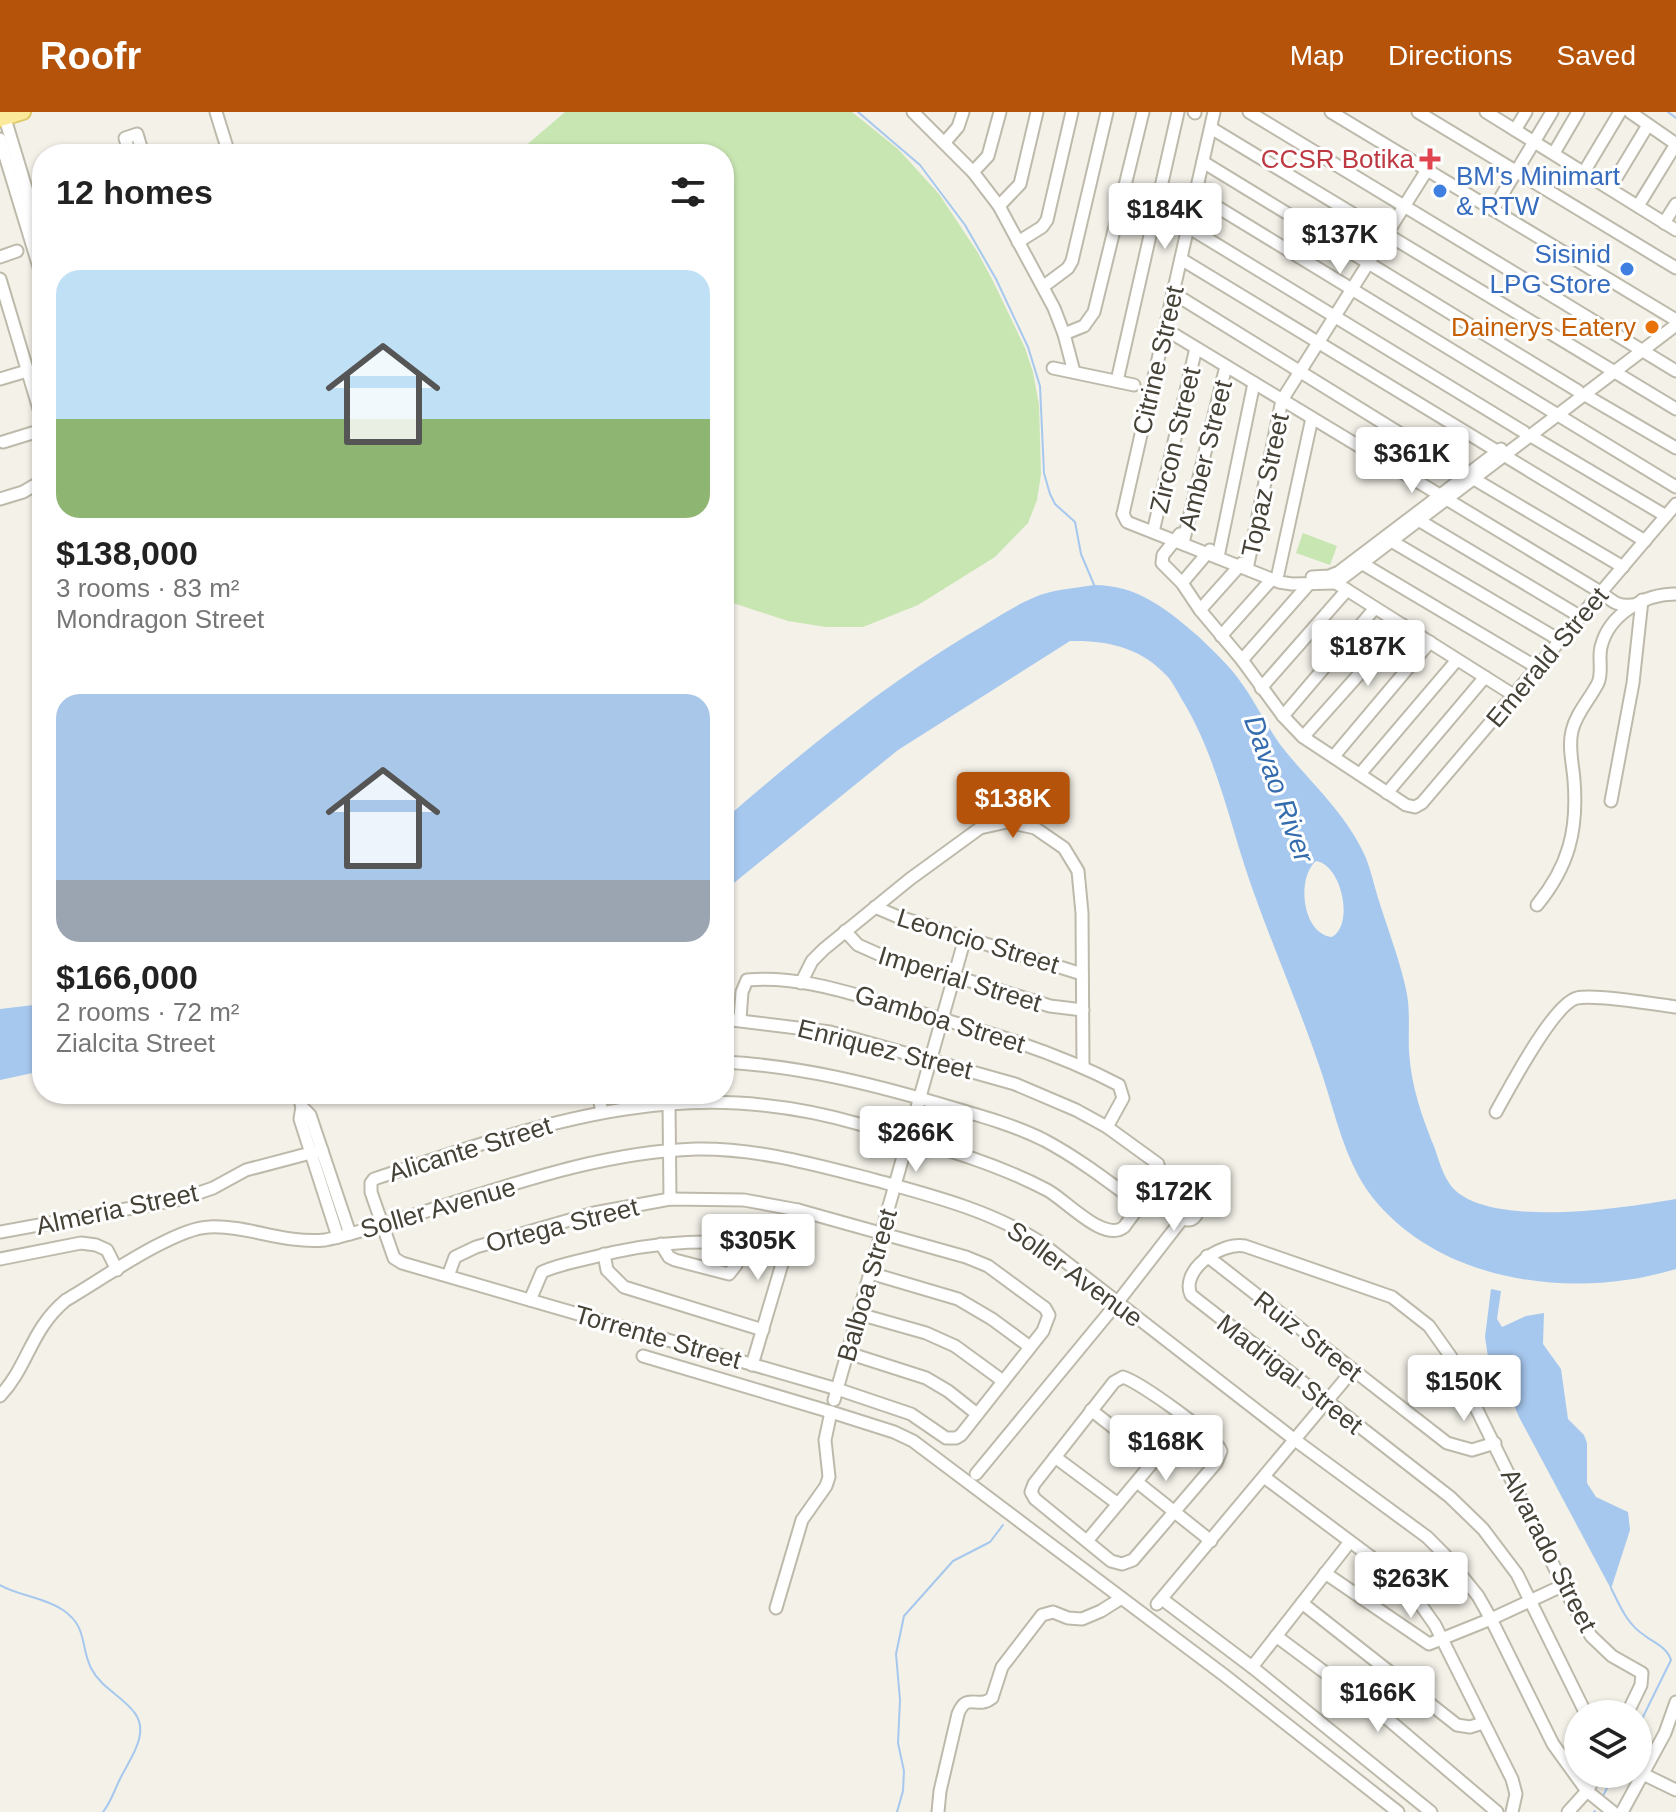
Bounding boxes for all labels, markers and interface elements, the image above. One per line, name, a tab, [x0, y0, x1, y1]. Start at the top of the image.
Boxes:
text: Roofr	[40, 35, 141, 77]
text: Map	[1290, 40, 1344, 71]
text: Directions	[1388, 40, 1513, 71]
text: Saved	[1557, 40, 1636, 71]
place label: CCSR Botika	[1261, 144, 1415, 174]
marker: CCSR Botika	[1421, 150, 1439, 168]
place label: BM's Minimart & RTW	[1456, 161, 1621, 221]
icon: filters	[666, 170, 710, 214]
text: 12 homes	[56, 173, 213, 211]
marker: BM's Minimart & RTW	[1431, 182, 1449, 200]
pin: $184K	[1109, 183, 1221, 251]
text: $184K	[1127, 194, 1203, 224]
pin: $137K	[1284, 208, 1396, 276]
text: $137K	[1302, 219, 1378, 249]
place label: Sisinid LPG Store	[1490, 239, 1611, 299]
marker: Sisinid LPG Store	[1618, 260, 1636, 278]
street label: Citrine Street	[1126, 282, 1190, 437]
place label: Dainerys Eatery	[1451, 312, 1636, 342]
marker: Dainerys Eatery	[1643, 318, 1661, 336]
icon: home	[311, 322, 455, 466]
street label: Zircon Street	[1144, 363, 1207, 516]
street label: Amber Street	[1172, 376, 1238, 533]
street label: Topaz Street	[1235, 410, 1295, 560]
pin: $361K	[1356, 427, 1468, 495]
text: $361K	[1374, 438, 1450, 468]
text: $138,000	[56, 534, 198, 572]
text: 3 rooms · 83 m²	[56, 573, 240, 603]
street label: Emerald Street	[1480, 580, 1615, 733]
text: Mondragon Street	[56, 604, 264, 634]
pin: $187K	[1312, 620, 1424, 688]
text: $187K	[1330, 631, 1406, 661]
water label: Davao River	[1238, 711, 1320, 868]
icon: home	[311, 746, 455, 890]
pin: $138K	[957, 772, 1069, 840]
text: $138K	[975, 783, 1051, 813]
street label: Leoncio Street	[893, 902, 1063, 980]
street label: Imperial Street	[875, 940, 1046, 1018]
text: $166,000	[56, 958, 198, 996]
street label: Gamboa Street	[851, 979, 1029, 1059]
text: 2 rooms · 72 m²	[56, 997, 240, 1027]
street label: Enriquez Street	[794, 1013, 976, 1085]
text: Zialcita Street	[56, 1028, 215, 1058]
pin: $266K	[860, 1106, 972, 1174]
street label: Alicante Street	[385, 1110, 556, 1188]
text: $266K	[878, 1117, 954, 1147]
pin: $172K	[1118, 1165, 1230, 1233]
street label: Soller Avenue	[357, 1172, 519, 1244]
text: $172K	[1136, 1176, 1212, 1206]
street label: Almeria Street	[33, 1177, 201, 1241]
street label: Ortega Street	[483, 1191, 642, 1258]
street label: Balboa Street	[831, 1204, 903, 1365]
pin: $305K	[702, 1214, 814, 1282]
street label: Soller Avenue	[1001, 1215, 1149, 1333]
text: $305K	[720, 1225, 796, 1255]
street label: Ruiz Street	[1248, 1285, 1369, 1388]
street label: Torrente Street	[571, 1299, 746, 1375]
street label: Madrigal Street	[1211, 1308, 1369, 1441]
pin: $150K	[1408, 1355, 1520, 1423]
text: $150K	[1426, 1366, 1502, 1396]
pin: $168K	[1110, 1415, 1222, 1483]
text: $168K	[1128, 1426, 1204, 1456]
street label: Alvarado Street	[1495, 1463, 1603, 1637]
pin: $263K	[1355, 1552, 1467, 1620]
text: $263K	[1373, 1563, 1449, 1593]
pin: $166K	[1322, 1666, 1434, 1734]
text: $166K	[1340, 1677, 1416, 1707]
map controls	[1564, 1700, 1652, 1788]
button: layers	[1564, 1700, 1652, 1788]

